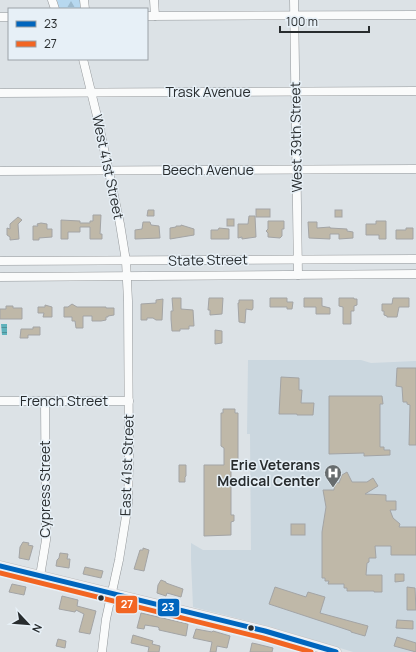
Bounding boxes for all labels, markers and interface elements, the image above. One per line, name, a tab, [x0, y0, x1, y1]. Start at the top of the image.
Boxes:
legend	[8, 8, 148, 60]
scale bar	[280, 8, 369, 34]
text: 100 m	[286, 13, 318, 30]
text: 23	[44, 15, 57, 32]
text: 27	[44, 35, 57, 52]
street label: West 39th Street	[285, 81, 306, 192]
street label: Trask Avenue	[165, 82, 251, 101]
street label: West 41st Street	[88, 113, 129, 221]
street label: Beech Avenue	[162, 160, 254, 179]
street label: State Street	[168, 249, 248, 270]
street label: French Street	[20, 391, 108, 410]
street label: East 41st Street	[115, 413, 138, 516]
street label: Cypress Street	[35, 440, 54, 538]
place label: Erie Veterans Medical Center	[217, 455, 320, 490]
hospital icon: Erie Veterans Medical Center	[323, 463, 343, 488]
unlabelled marker	[96, 593, 106, 603]
line badge: 27	[115, 595, 138, 614]
text: 27	[121, 596, 133, 611]
line badge: 23	[157, 598, 180, 617]
text: 23	[162, 599, 174, 614]
north arrow	[8, 604, 48, 644]
text: N	[29, 622, 46, 636]
unlabelled marker	[246, 623, 256, 633]

